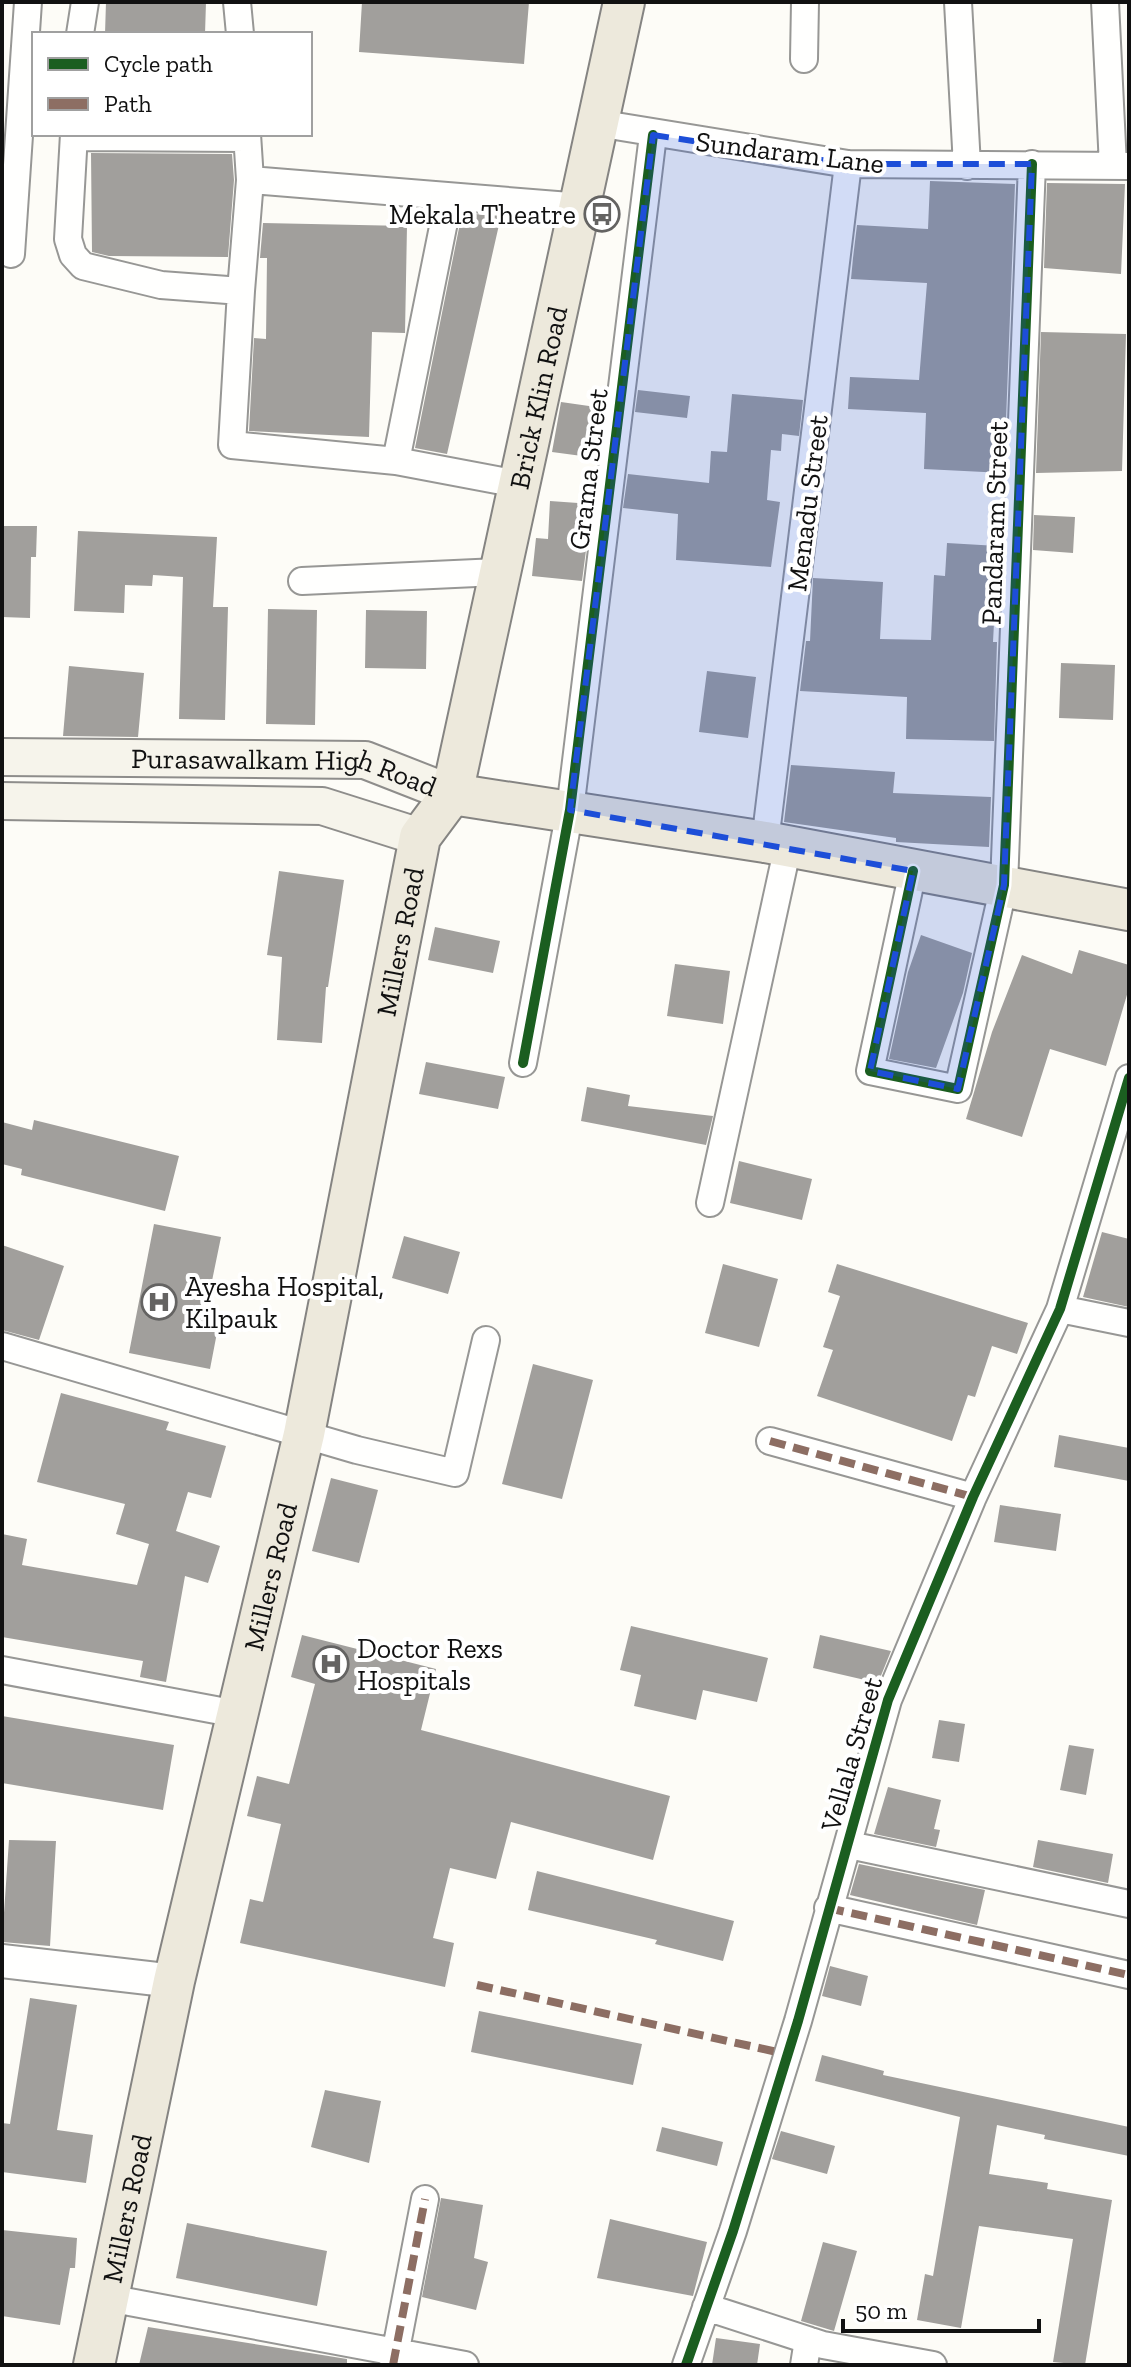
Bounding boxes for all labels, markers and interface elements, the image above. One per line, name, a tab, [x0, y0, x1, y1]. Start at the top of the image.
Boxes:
legend	[32, 32, 312, 136]
text: Cycle path	[104, 49, 213, 78]
text: Path	[104, 89, 152, 118]
street label: Sundaram Lane	[694, 125, 886, 180]
bus stop icon: Mekala Theatre	[583, 195, 621, 233]
place label: Mekala Theatre	[389, 198, 576, 231]
street label: Brick Klin Road	[503, 303, 574, 492]
street label: Grama Street	[562, 386, 615, 552]
street label: Menadu Street	[780, 412, 835, 593]
street label: Pandaram Street	[974, 420, 1015, 626]
street label: Purasawalkam High Road	[131, 742, 441, 803]
street label: Millers Road	[370, 864, 431, 1019]
place label: Ayesha Hospital, Kilpauk	[185, 1270, 384, 1335]
hospital icon: Ayesha Hospital, Kilpauk	[140, 1283, 178, 1321]
street label: Millers Road	[237, 1499, 304, 1654]
place label: Doctor Rexs Hospitals	[357, 1632, 503, 1697]
hospital icon: Doctor Rexs Hospitals	[312, 1645, 350, 1683]
street label: Vellala Street	[813, 1673, 889, 1836]
street label: Millers Road	[96, 2131, 159, 2286]
scale bar	[843, 2283, 1039, 2333]
text: 50 m	[855, 2296, 908, 2325]

